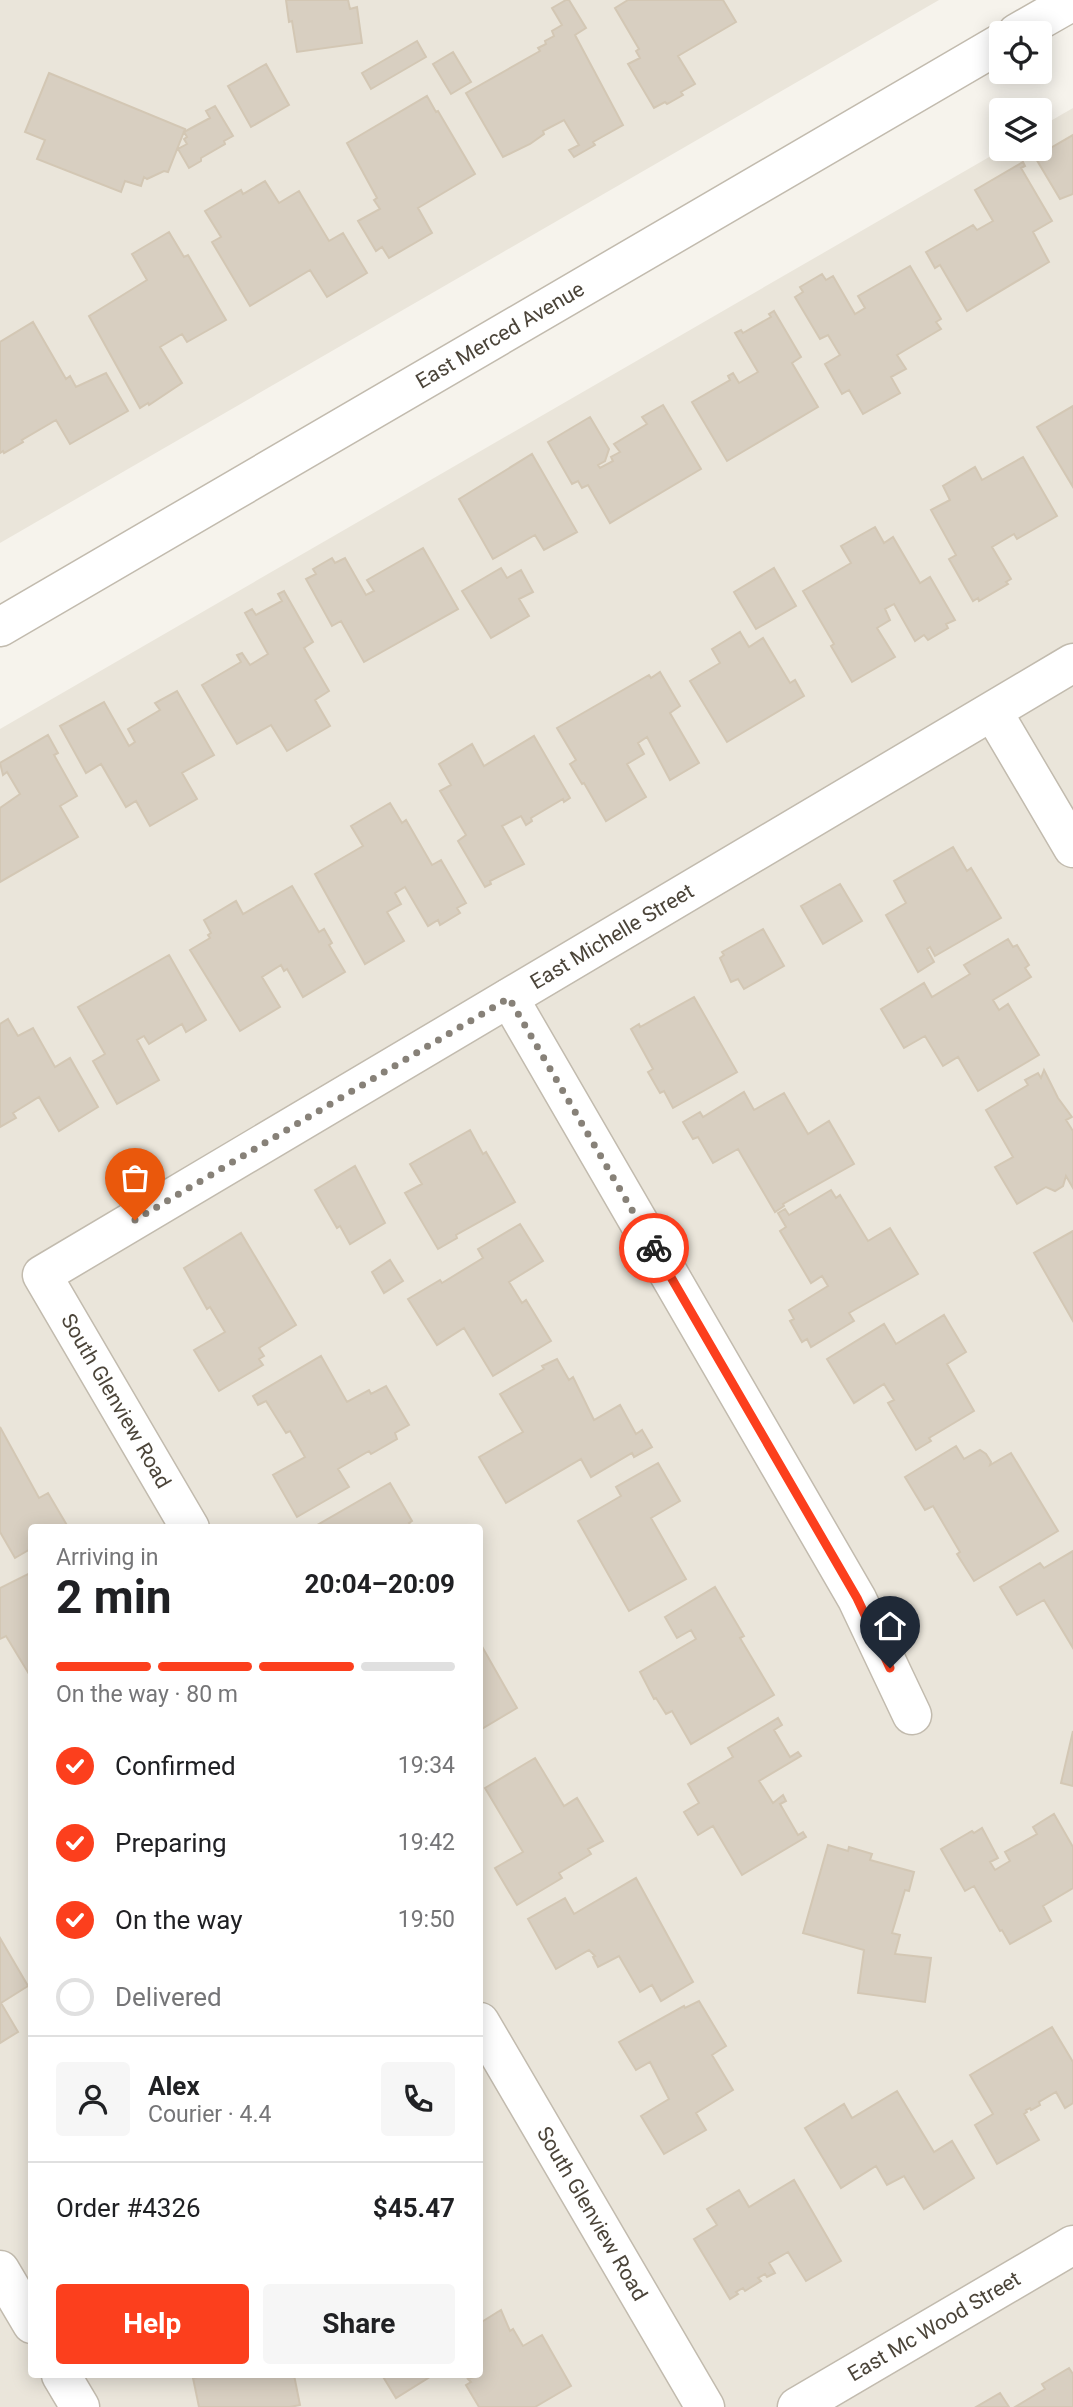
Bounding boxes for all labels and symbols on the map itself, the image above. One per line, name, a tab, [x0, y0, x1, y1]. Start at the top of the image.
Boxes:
street label: East Merced Avenue	[412, 277, 588, 394]
street label: East Michelle Street	[526, 879, 698, 994]
pin	[105, 1148, 165, 1220]
courier	[619, 1213, 689, 1283]
street label: South Glenview Road	[56, 1310, 176, 1492]
pin	[860, 1596, 920, 1668]
street label: South Glenview Road	[532, 2122, 652, 2305]
street label: East Mc Wood Street	[844, 2267, 1025, 2386]

